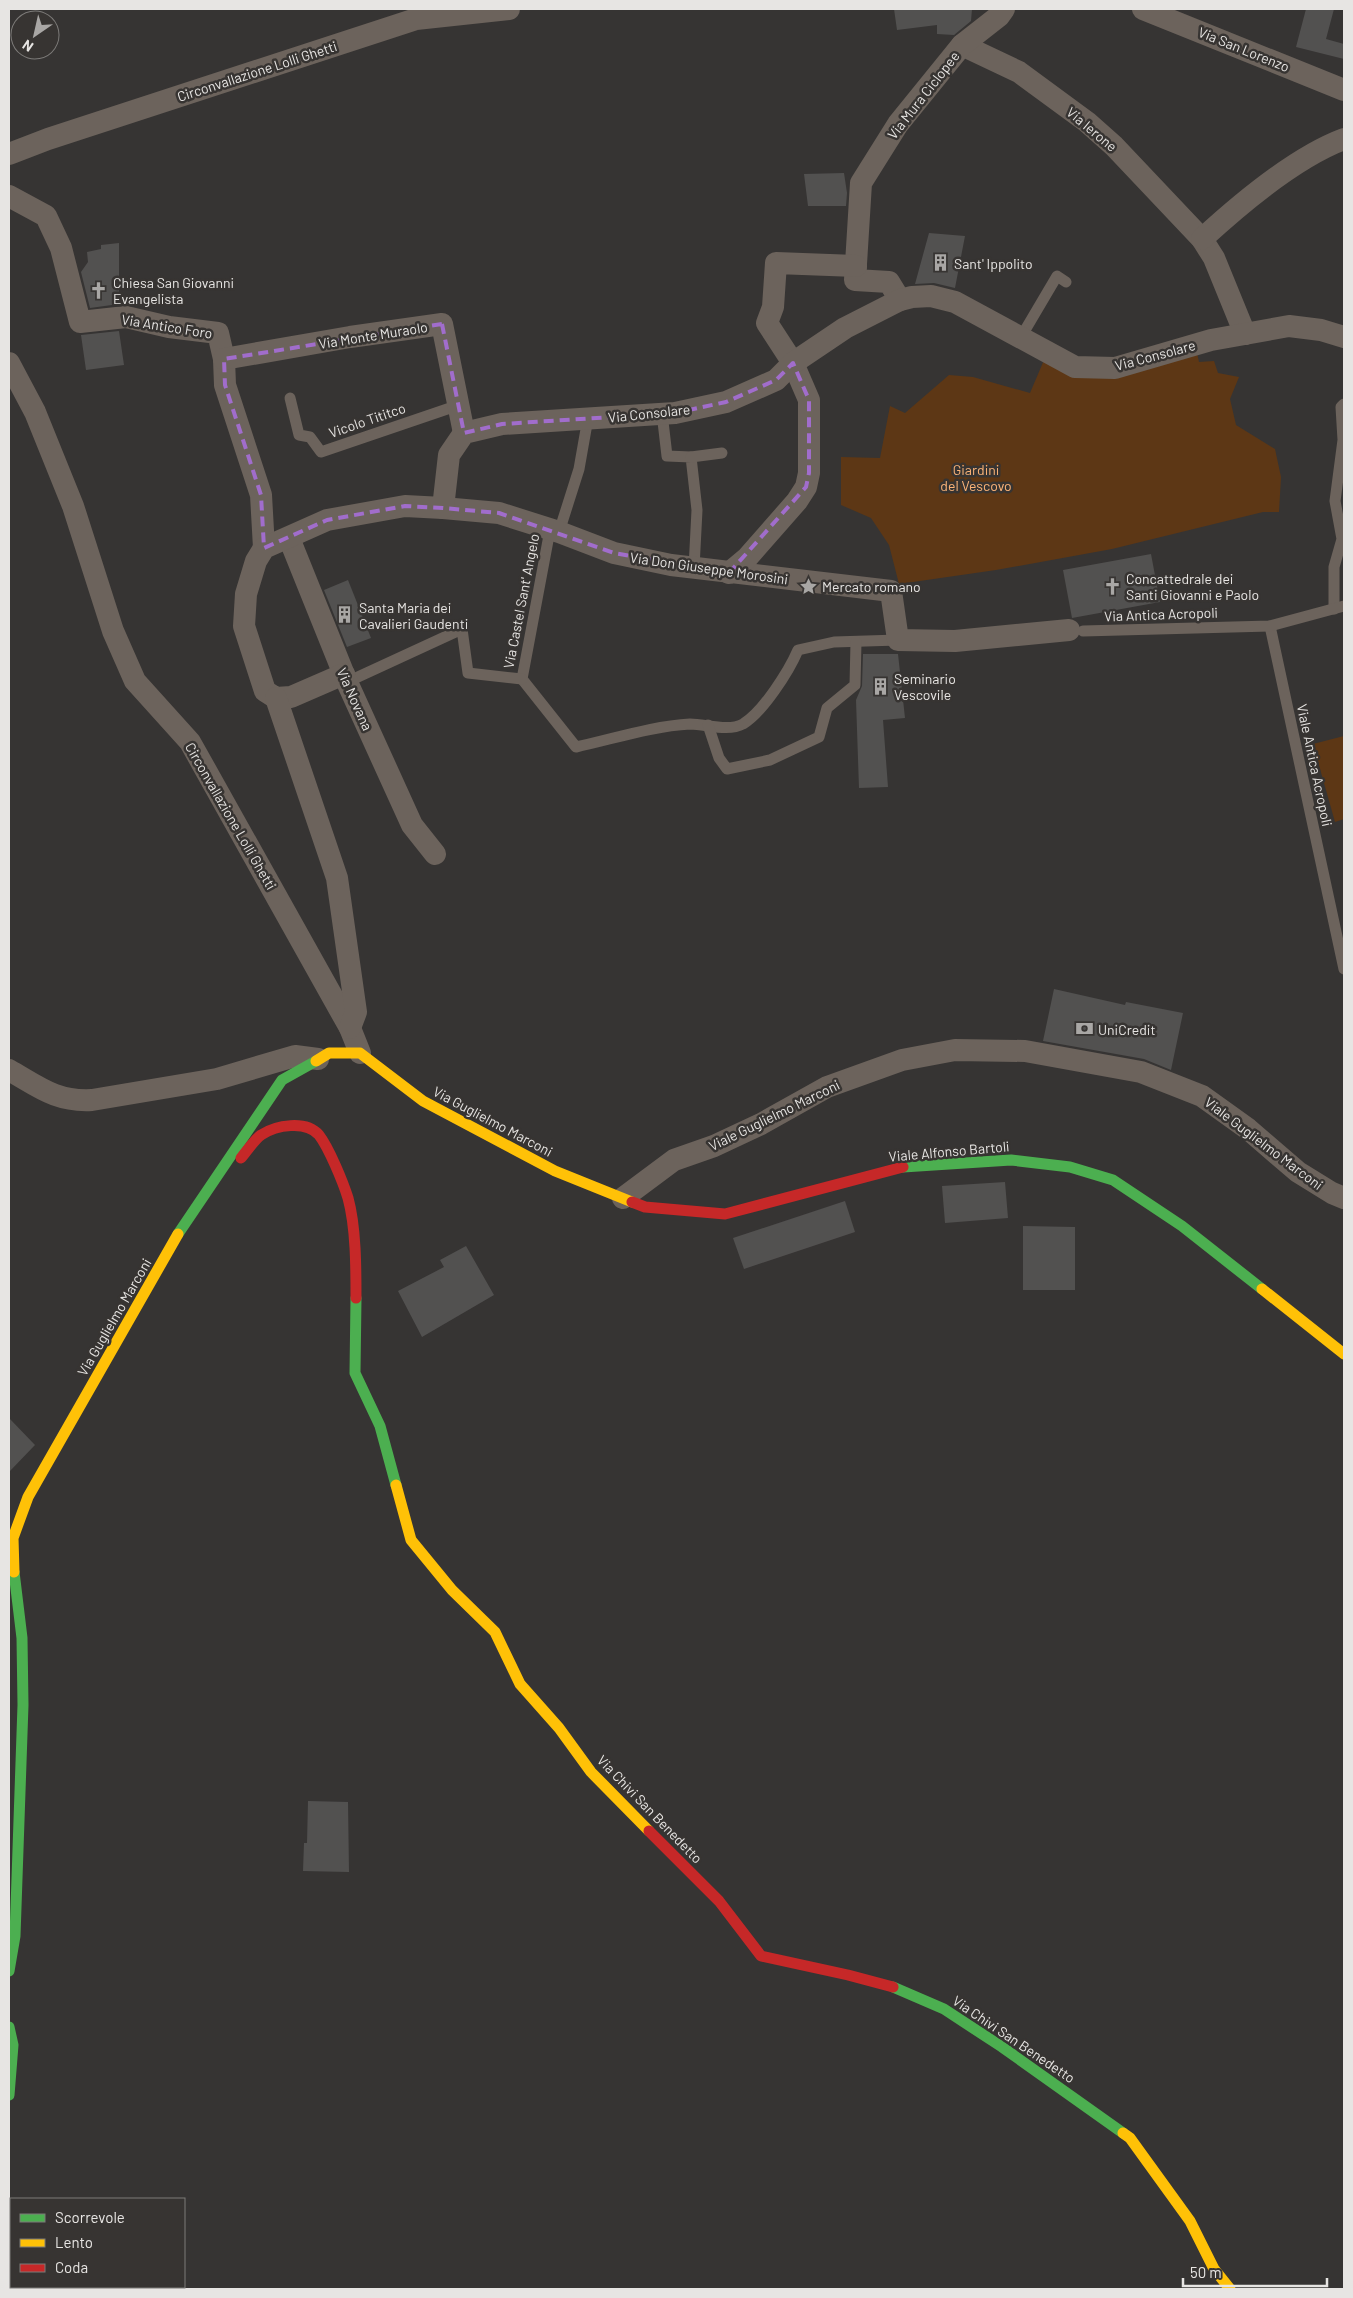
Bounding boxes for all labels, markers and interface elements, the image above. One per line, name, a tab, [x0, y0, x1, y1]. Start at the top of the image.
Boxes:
north arrow	[10, 10, 60, 60]
street label: Via San Lorenzo	[1196, 23, 1292, 75]
text: N	[19, 37, 36, 56]
street label: Circonvallazione Lolli Ghetti	[175, 37, 339, 105]
street label: Via Mura Ciclopee	[883, 48, 963, 142]
street label: Via Ierone	[1063, 103, 1121, 155]
building icon: Sant' Ippolito	[930, 253, 950, 273]
place label: Sant' Ippolito	[954, 255, 1033, 272]
place label: Chiesa San Giovanni Evangelista	[113, 274, 234, 307]
church icon: Chiesa San Giovanni Evangelista	[89, 280, 109, 300]
street label: Via Antico Foro	[120, 310, 214, 342]
street label: Via Monte Muraolo	[317, 318, 429, 352]
street label: Via Consolare	[1113, 336, 1197, 374]
street label: Vicolo Tititco	[326, 399, 408, 441]
street label: Via Consolare	[607, 400, 691, 426]
park label: Giardini del Vescovo	[940, 461, 1012, 494]
street label: Via Castel Sant' Angelo	[500, 532, 542, 670]
street label: Via Don Giuseppe Morosini	[629, 548, 789, 588]
place label: Concattedrale dei Santi Giovanni e Paolo	[1126, 570, 1259, 603]
place icon: Mercato romano	[798, 576, 818, 596]
church icon: Concattedrale dei Santi Giovanni e Paolo	[1102, 576, 1122, 596]
place label: Mercato romano	[822, 578, 921, 595]
place label: Santa Maria dei Cavalieri Gaudenti	[359, 599, 468, 632]
street label: Via Antica Acropoli	[1104, 604, 1218, 624]
building icon: Santa Maria dei Cavalieri Gaudenti	[335, 605, 355, 625]
street label: Via Novana	[334, 665, 376, 733]
place label: Seminario Vescovile	[894, 670, 956, 703]
building icon: Seminario Vescovile	[870, 676, 890, 696]
street label: Viale Antica Acropoli	[1294, 702, 1336, 828]
street label: Circonvallazione Lolli Ghetti	[182, 739, 280, 893]
bank icon: UniCredit	[1074, 1019, 1094, 1039]
place label: UniCredit	[1098, 1021, 1155, 1038]
street label: Viale Guglielmo Marconi	[706, 1076, 842, 1154]
street label: Via Guglielmo Marconi	[430, 1082, 556, 1160]
street label: Viale Guglielmo Marconi	[1202, 1093, 1326, 1193]
street label: Viale Alfonso Bartoli	[888, 1137, 1010, 1165]
street label: Via Guglielmo Marconi	[73, 1255, 155, 1379]
street label: Via Chivi San Benedetto	[594, 1751, 706, 1867]
street label: Via Chivi San Benedetto	[950, 1992, 1078, 2086]
legend	[10, 2198, 185, 2288]
text: Scorrevole	[55, 2208, 125, 2226]
text: Lento	[55, 2233, 93, 2251]
scale bar	[1183, 2256, 1327, 2288]
text: Coda	[55, 2258, 88, 2276]
text: 50 m	[1190, 2263, 1222, 2281]

